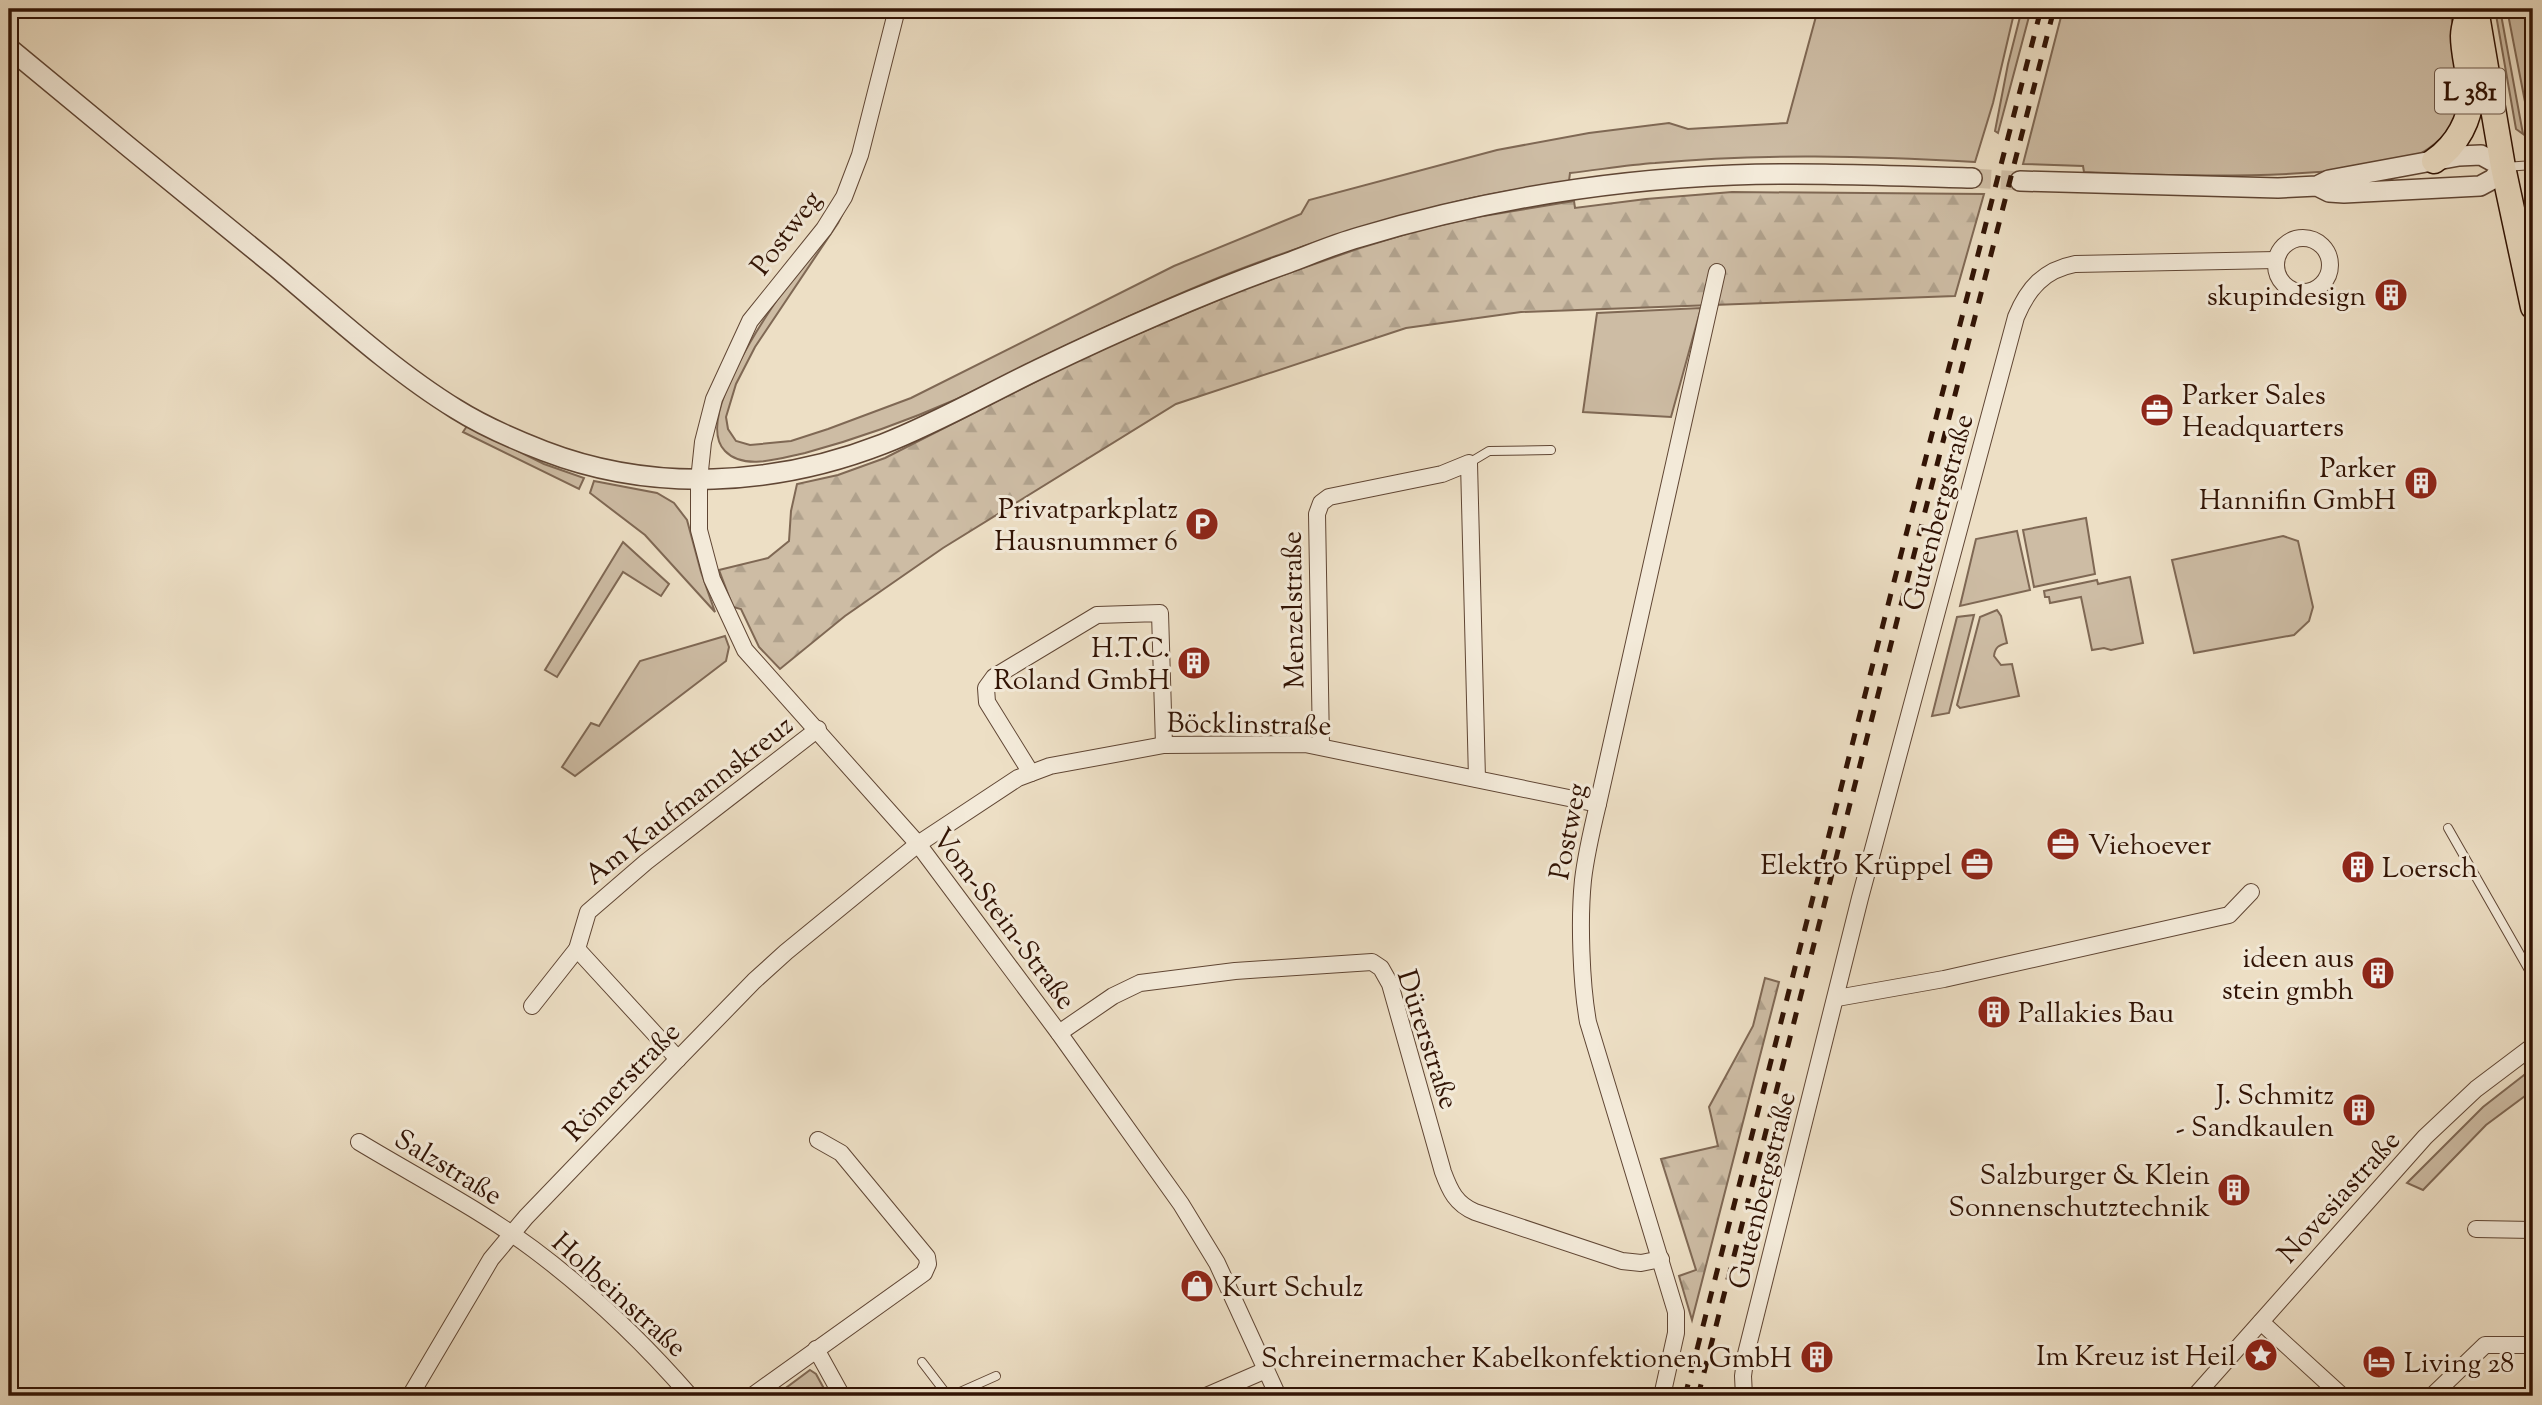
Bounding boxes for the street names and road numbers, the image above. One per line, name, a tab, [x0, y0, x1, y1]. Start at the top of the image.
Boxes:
road number: L 381	[2435, 68, 2505, 114]
street label: Postweg	[742, 183, 833, 285]
street label: Gutenbergstraße	[1894, 410, 1985, 616]
street label: Menzelstraße	[1274, 531, 1316, 689]
street label: Böcklinstraße	[1166, 705, 1332, 747]
street label: Am Kaufmannskreuz	[577, 707, 803, 896]
street label: Postweg	[1541, 780, 1599, 883]
street label: Vom-Stein-Straße	[921, 821, 1084, 1019]
street label: Dürerstraße	[1385, 965, 1467, 1115]
street label: Römerstraße	[556, 1014, 691, 1152]
street label: Gutenbergstraße	[1720, 1088, 1808, 1294]
street label: Salzstraße	[386, 1121, 509, 1217]
street label: Novesiastraße	[2269, 1123, 2411, 1273]
street label: Holbeinstraße	[541, 1224, 695, 1368]

